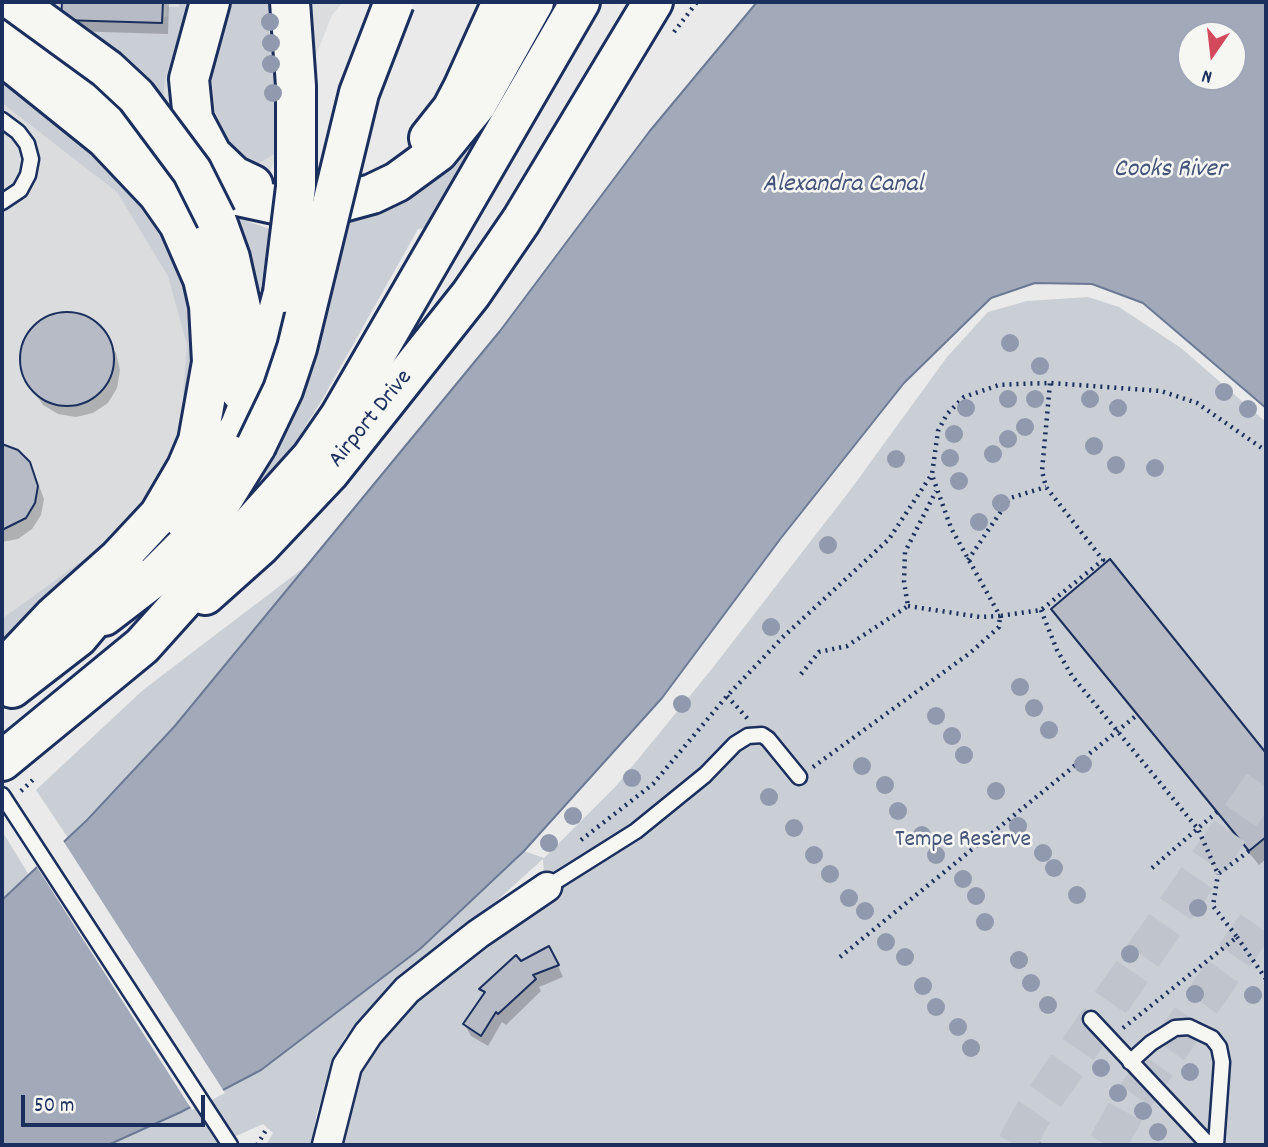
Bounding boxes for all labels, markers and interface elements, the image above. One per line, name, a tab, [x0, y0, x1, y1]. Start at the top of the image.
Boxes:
north arrow	[1177, 21, 1247, 91]
text: N	[1199, 61, 1215, 89]
water label: Cooks River	[1114, 155, 1226, 187]
water label: Alexandra Canal	[762, 170, 924, 202]
street label: Airport Drive	[324, 365, 420, 475]
park label: Tempe Reserve	[895, 828, 1031, 856]
scale bar	[24, 1080, 208, 1124]
text: 50 m	[34, 1092, 74, 1122]

